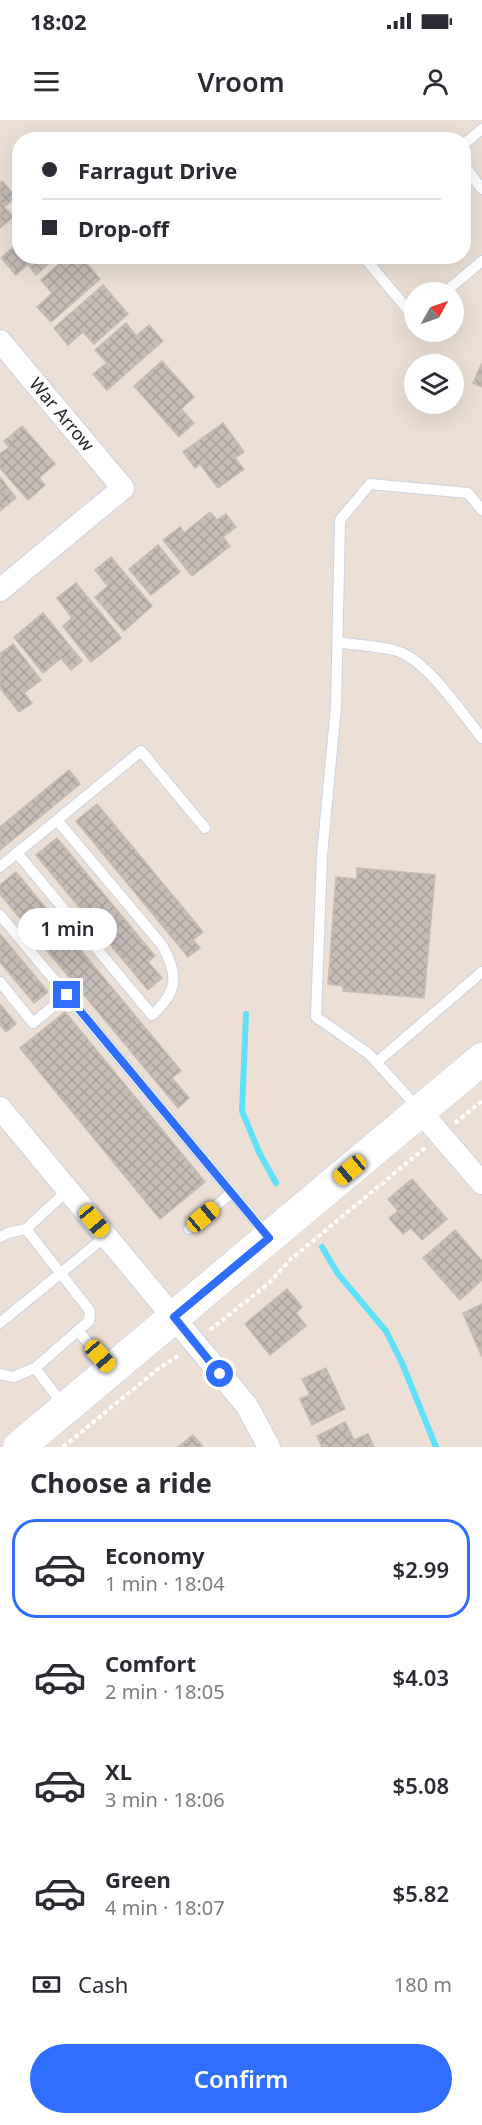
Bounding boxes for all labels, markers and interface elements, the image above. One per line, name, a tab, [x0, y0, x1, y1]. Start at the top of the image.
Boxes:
text: 18:02	[30, 6, 87, 36]
text: Vroom	[197, 63, 285, 100]
icon: menu	[30, 65, 63, 98]
icon: person	[419, 65, 452, 98]
text: Farragut Drive	[78, 155, 237, 185]
text: Drop-off	[78, 213, 169, 243]
north arrow	[404, 282, 464, 342]
map controls	[404, 282, 464, 414]
button: layers	[404, 354, 464, 414]
street label: War Arrow	[25, 372, 100, 456]
callout: 1 min	[17, 908, 116, 950]
text: 1 min	[40, 915, 95, 942]
route end	[53, 981, 80, 1008]
car	[330, 1152, 370, 1188]
car	[183, 1199, 223, 1235]
car	[76, 1201, 112, 1241]
car	[81, 1337, 119, 1375]
route start	[206, 1360, 233, 1387]
text: Choose a ride	[30, 1464, 212, 1501]
text: Economy	[105, 1540, 204, 1570]
icon: car	[33, 1542, 87, 1596]
text: $2.99	[393, 1554, 449, 1584]
text: 1 min · 18:04	[105, 1570, 225, 1597]
text: Comfort	[105, 1648, 196, 1678]
icon: car	[33, 1650, 87, 1704]
text: $4.03	[393, 1662, 449, 1692]
text: 2 min · 18:05	[105, 1678, 225, 1705]
text: XL	[105, 1756, 132, 1786]
icon: car	[33, 1758, 87, 1812]
text: $5.08	[393, 1770, 449, 1800]
text: 3 min · 18:06	[105, 1786, 225, 1813]
text: Green	[105, 1864, 171, 1894]
icon: car	[33, 1866, 87, 1920]
text: $5.82	[393, 1878, 449, 1908]
text: 4 min · 18:07	[105, 1894, 225, 1921]
icon: cash	[30, 1968, 63, 2001]
text: Cash	[78, 1969, 128, 1999]
text: 180 m	[394, 1971, 452, 1998]
button: Confirm	[30, 2044, 452, 2113]

